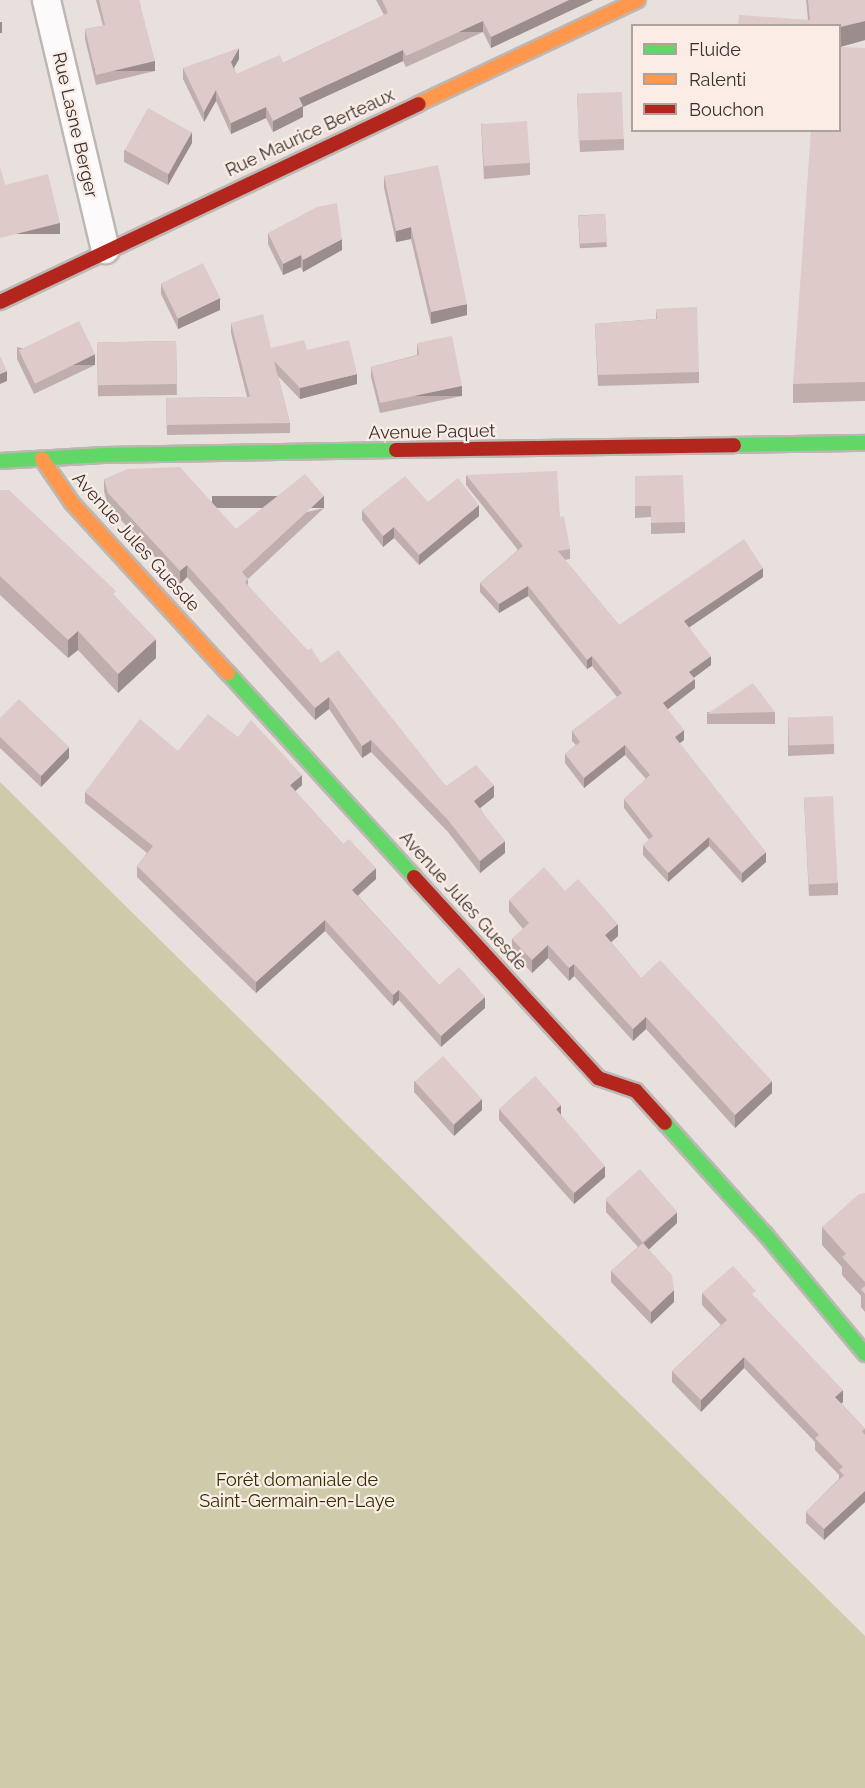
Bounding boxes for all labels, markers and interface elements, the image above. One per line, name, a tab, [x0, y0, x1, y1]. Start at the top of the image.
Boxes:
legend	[631, 24, 841, 132]
text: Fluide	[689, 39, 741, 60]
street label: Rue Lasne Berger	[48, 50, 102, 200]
text: Ralenti	[689, 69, 746, 90]
street label: Rue Maurice Berteaux	[222, 84, 398, 182]
text: Bouchon	[689, 99, 764, 120]
street label: Avenue Paquet	[368, 420, 496, 444]
street label: Avenue Jules Guesde	[68, 468, 204, 616]
street label: Avenue Jules Guesde	[395, 827, 531, 975]
park label: Forêt domaniale de Saint-Germain-en-Laye	[199, 1470, 395, 1512]

